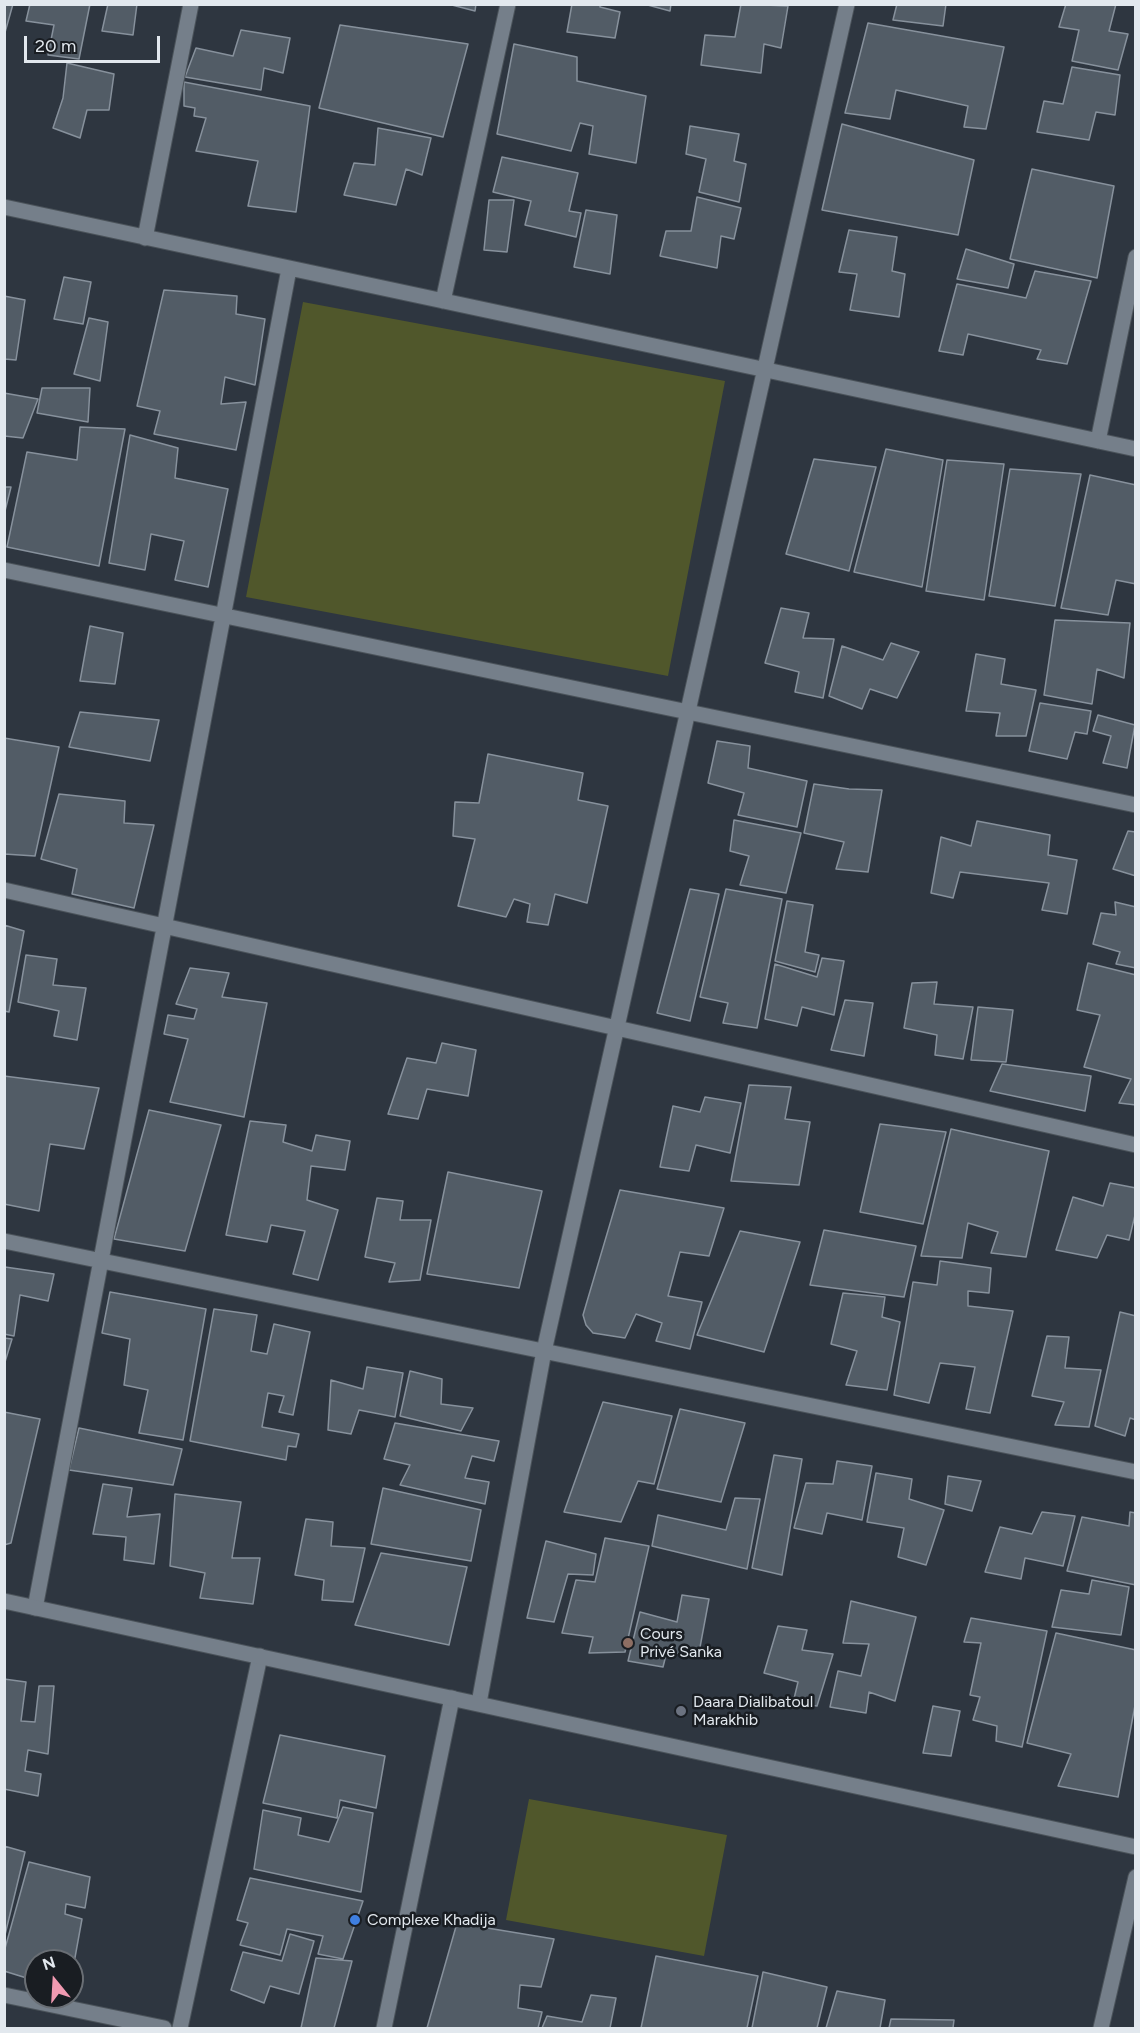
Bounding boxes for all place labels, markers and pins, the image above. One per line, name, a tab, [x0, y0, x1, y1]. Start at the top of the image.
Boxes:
place label: Cours Privé Sanka	[640, 1624, 722, 1662]
marker: Cours Privé Sanka	[621, 1636, 635, 1650]
place label: Daara Dialibatoul Marakhib	[693, 1692, 813, 1730]
marker: Daara Dialibatoul Marakhib	[674, 1704, 688, 1718]
place label: Complexe Khadija	[367, 1910, 496, 1930]
marker: Complexe Khadija	[348, 1913, 362, 1927]

